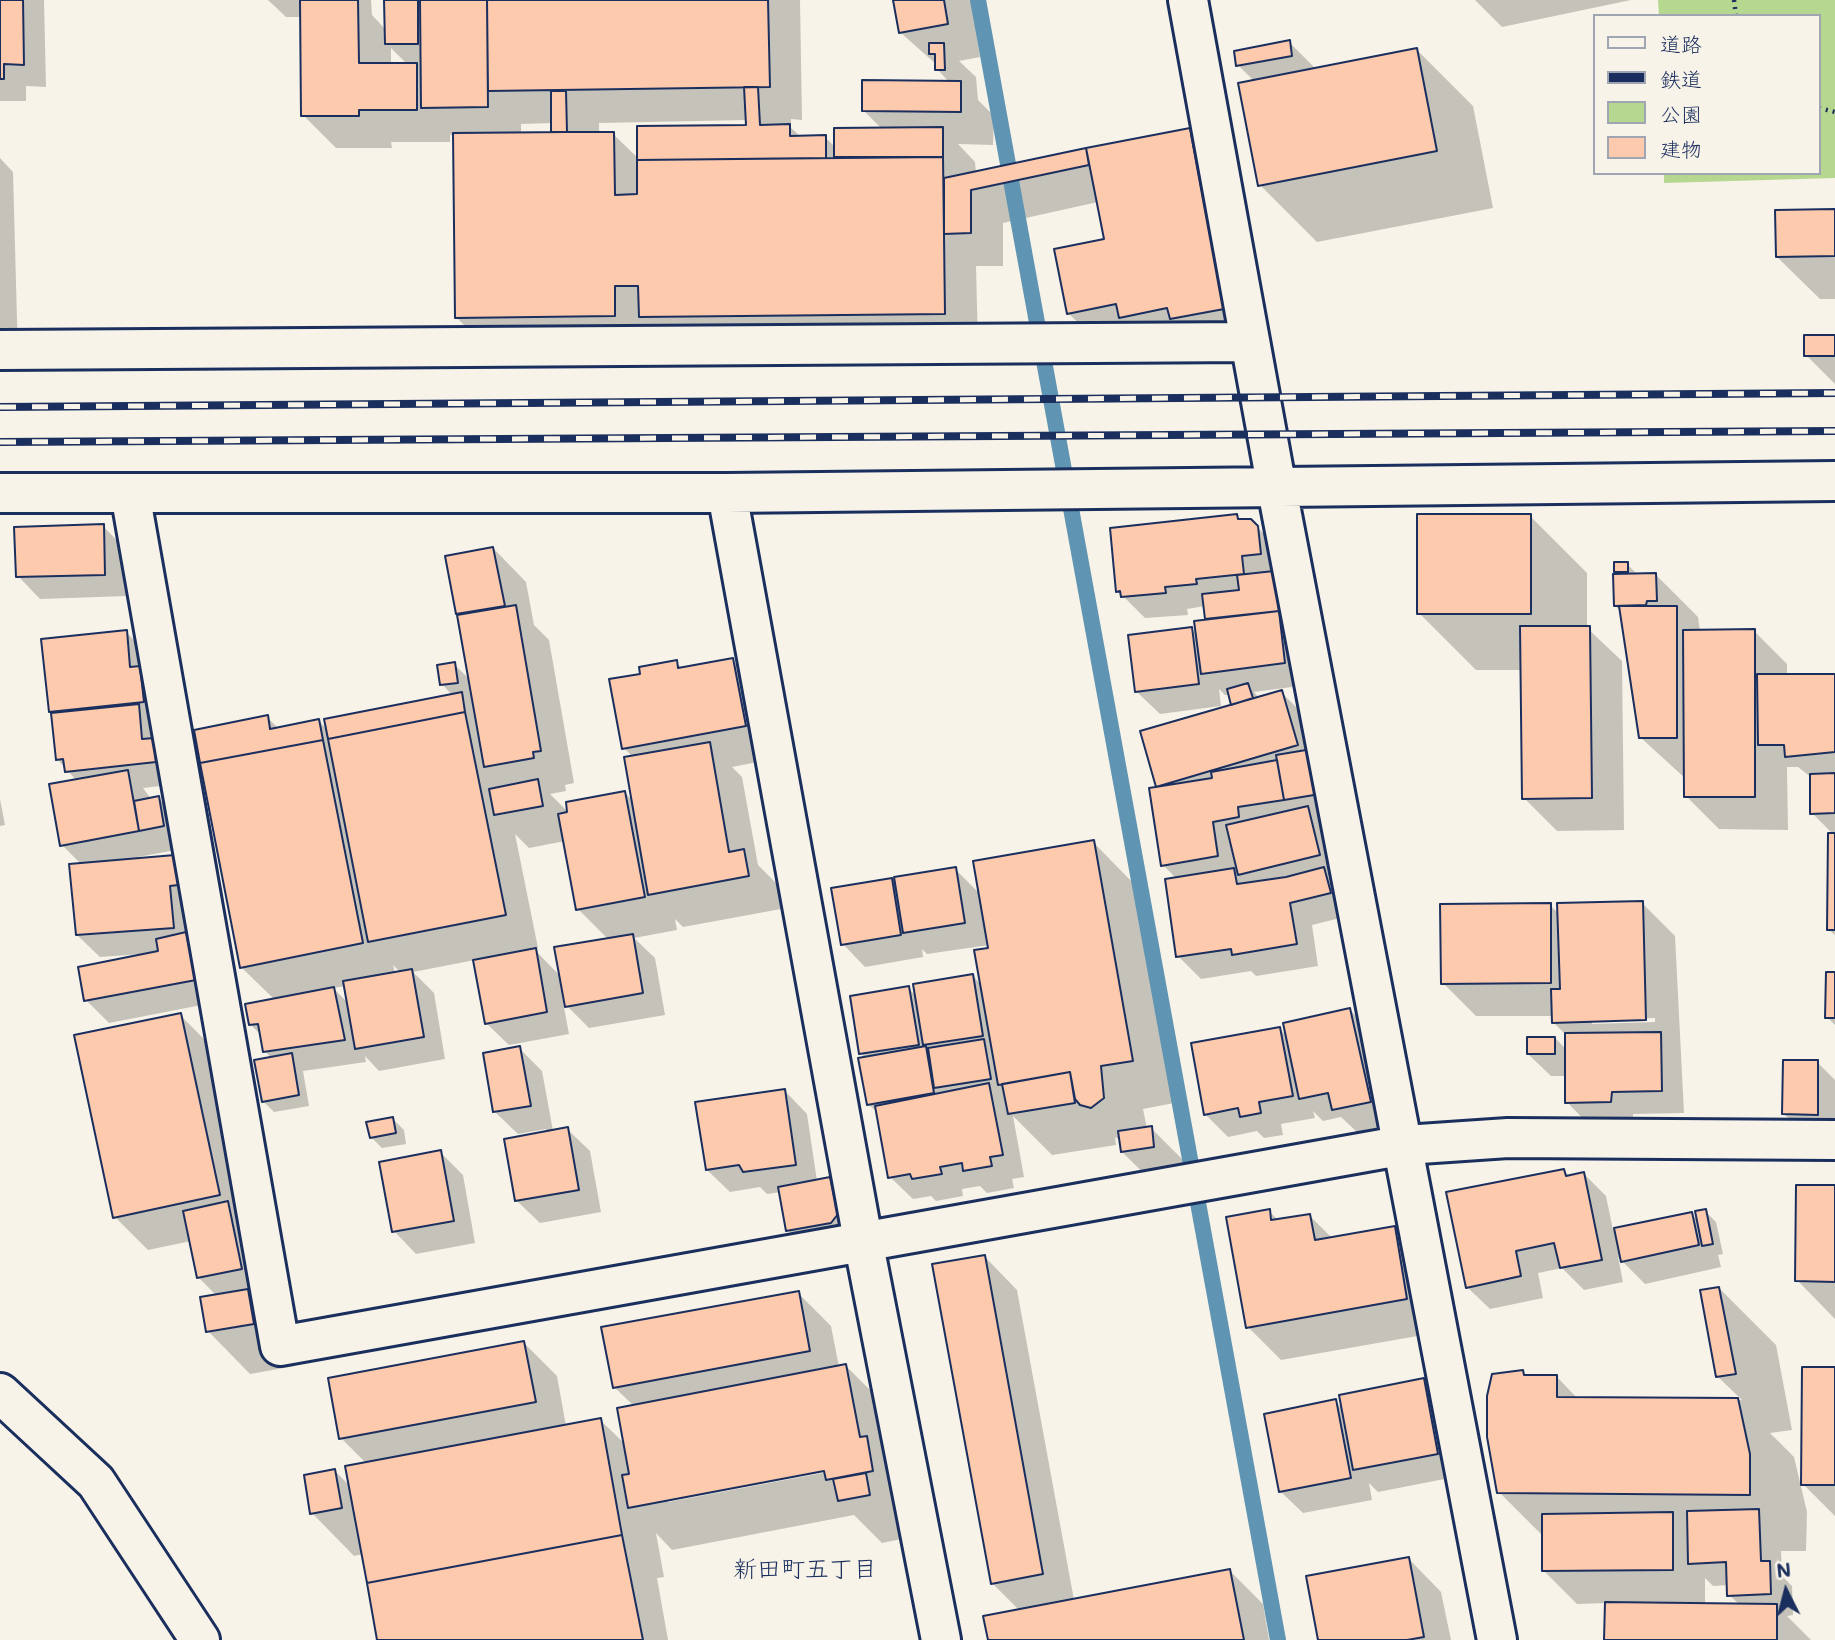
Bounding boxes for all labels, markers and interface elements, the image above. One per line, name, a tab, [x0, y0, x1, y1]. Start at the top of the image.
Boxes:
legend	[1594, 14, 1821, 175]
text: 道路	[1660, 30, 1702, 57]
text: 鉄道	[1660, 65, 1702, 92]
text: 公園	[1660, 100, 1702, 127]
text: 建物	[1660, 135, 1702, 162]
district label: 新田町五丁目	[733, 1556, 877, 1584]
north arrow	[1751, 1556, 1821, 1626]
text: N	[1775, 1556, 1792, 1583]

